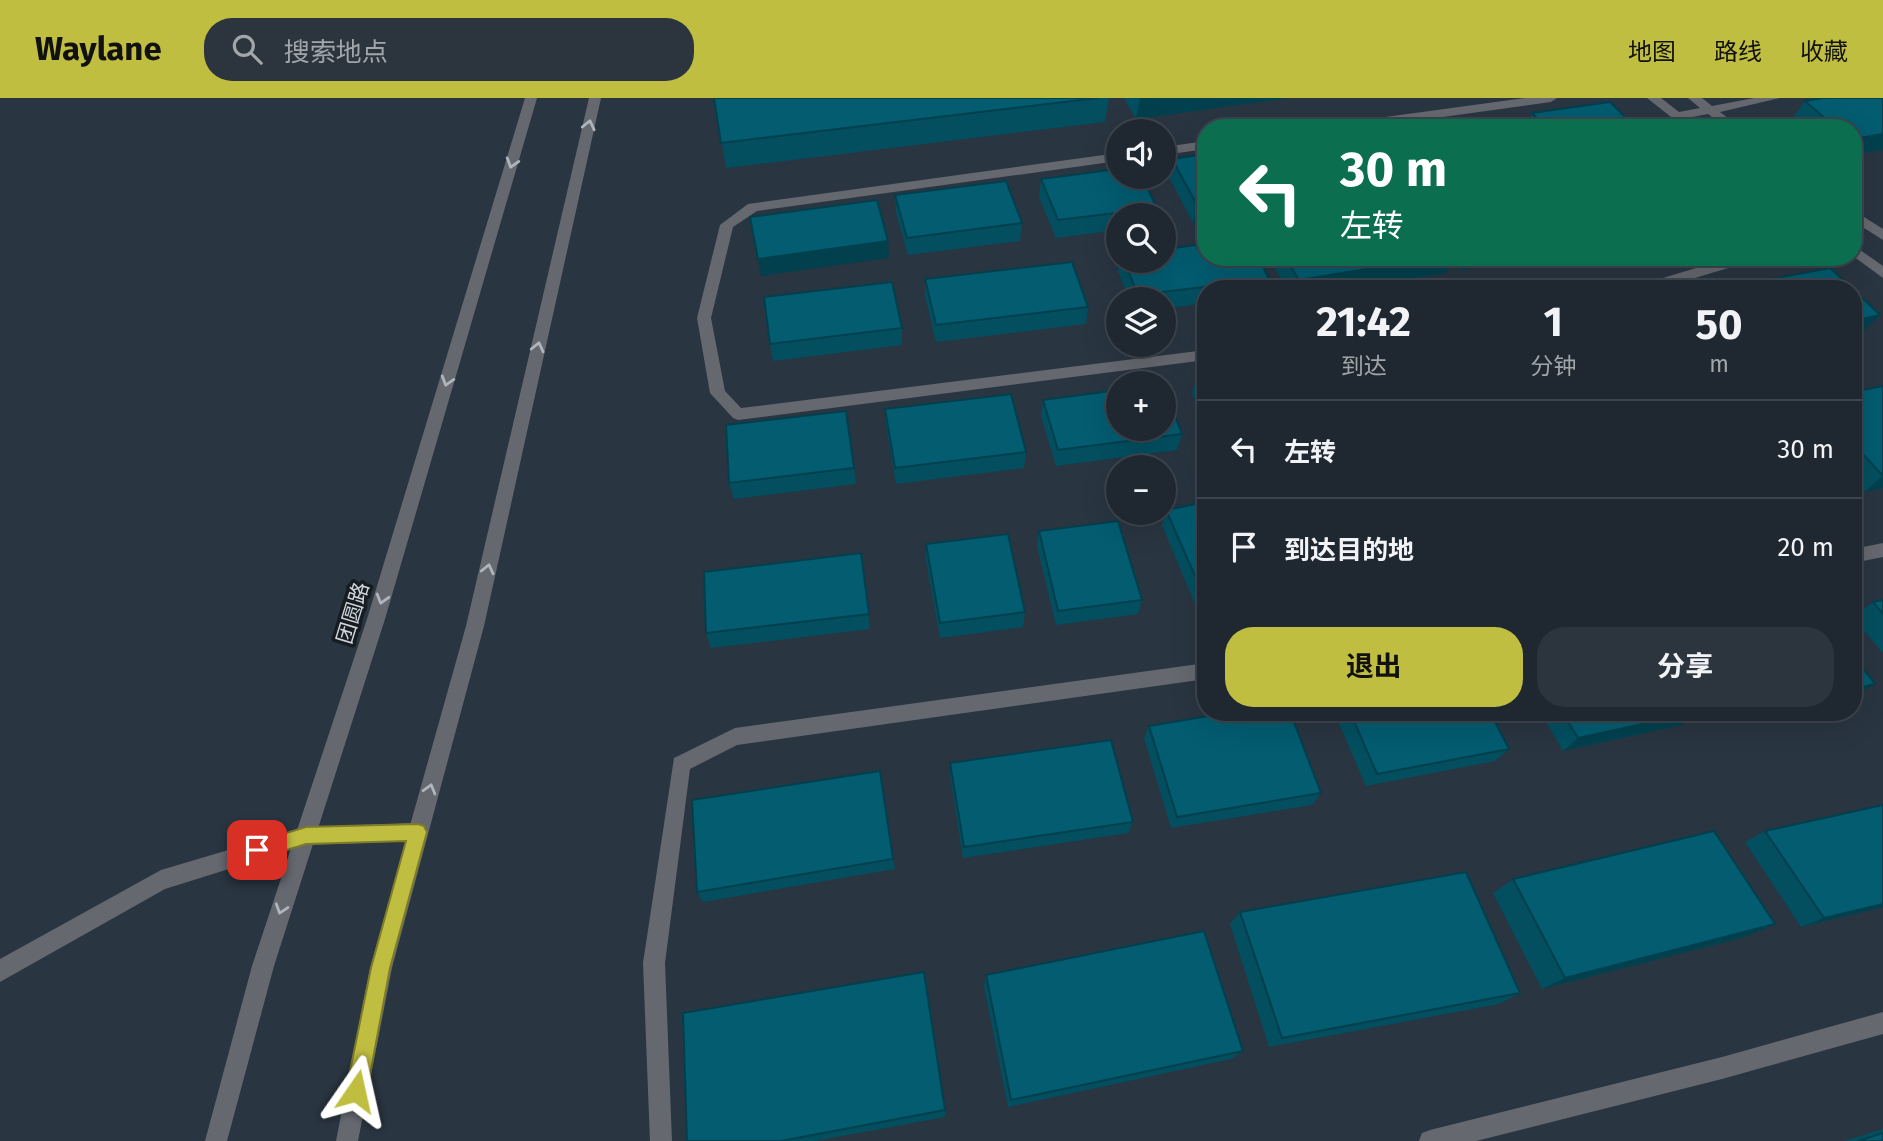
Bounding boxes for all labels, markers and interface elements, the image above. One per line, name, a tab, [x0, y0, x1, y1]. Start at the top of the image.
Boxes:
search box	[204, 18, 694, 81]
text: Waylane	[35, 29, 162, 69]
icon: search	[228, 30, 266, 68]
text: 搜索地点	[284, 37, 388, 68]
text: 地图	[1628, 38, 1676, 66]
text: 路线	[1714, 38, 1762, 66]
text: 收藏	[1800, 38, 1848, 66]
one-way arrow	[580, 119, 595, 131]
map controls	[1106, 119, 1176, 525]
button: sound	[1106, 119, 1176, 189]
text: 30 m	[1340, 140, 1447, 199]
icon: left	[1225, 147, 1316, 238]
one-way arrow	[505, 157, 520, 169]
button: search	[1106, 203, 1176, 273]
text: 左转	[1340, 207, 1404, 245]
button: layers	[1106, 287, 1176, 357]
text: 21:42	[1316, 297, 1411, 347]
text: 1	[1544, 297, 1563, 347]
text: 50	[1696, 300, 1743, 350]
one-way arrow	[530, 341, 545, 353]
text: m	[1709, 350, 1729, 378]
text: 到达	[1341, 352, 1387, 380]
text: 分钟	[1530, 352, 1576, 380]
button: +	[1106, 371, 1176, 441]
one-way arrow	[440, 375, 455, 387]
icon: left	[1225, 430, 1263, 468]
text: 30 m	[1777, 434, 1834, 465]
text: 左转	[1284, 437, 1336, 468]
button: −	[1106, 455, 1176, 525]
icon: arrive	[1225, 528, 1263, 566]
text: 20 m	[1777, 532, 1834, 563]
text: 到达目的地	[1284, 535, 1414, 566]
one-way arrow	[480, 563, 495, 575]
street label: 团圆路	[331, 579, 375, 647]
one-way arrow	[375, 593, 390, 605]
button: 退出	[1225, 627, 1523, 707]
button: 分享	[1537, 627, 1834, 707]
one-way arrow	[422, 783, 436, 795]
pin	[227, 820, 287, 880]
icon: arrive	[238, 831, 276, 869]
one-way arrow	[275, 903, 290, 915]
position arrow	[319, 1054, 393, 1128]

